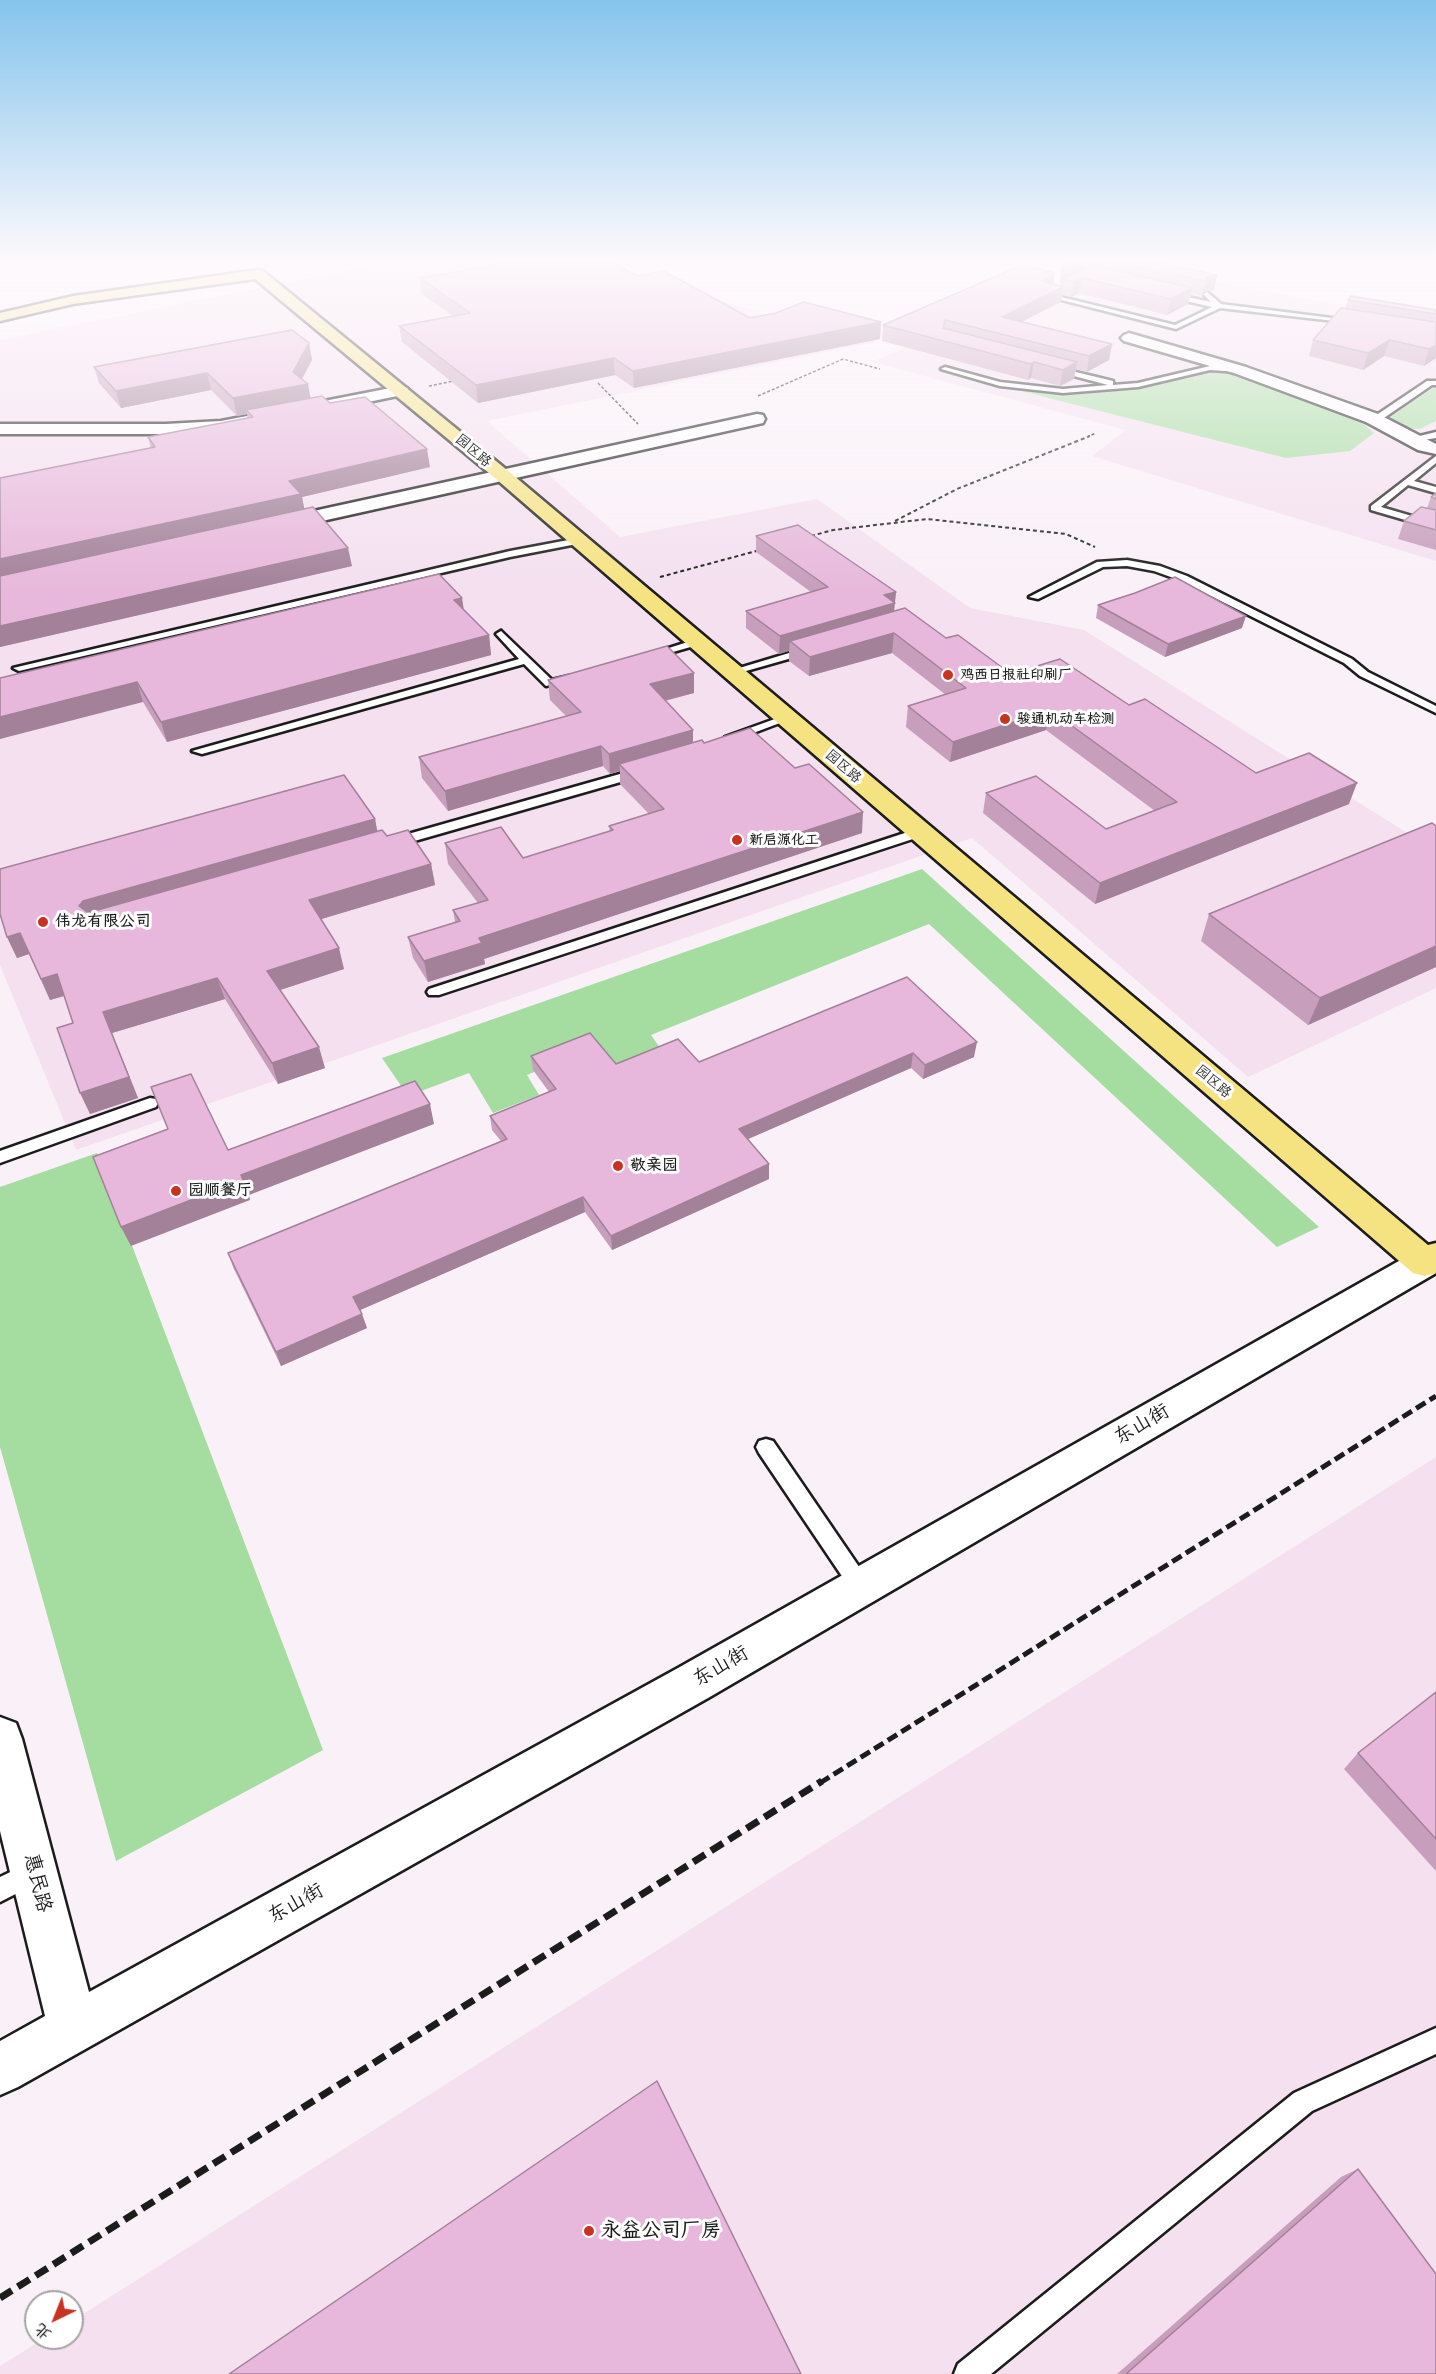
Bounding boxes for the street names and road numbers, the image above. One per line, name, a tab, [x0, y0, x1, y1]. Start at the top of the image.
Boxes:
street label: 园区路	[452, 431, 494, 471]
street label: 园区路	[822, 747, 864, 787]
street label: 园区路	[1192, 1062, 1234, 1102]
street label: 东山街	[1110, 1400, 1174, 1450]
street label: 东山街	[689, 1642, 753, 1692]
street label: 惠民路	[18, 1851, 56, 1915]
street label: 东山街	[264, 1879, 328, 1929]

